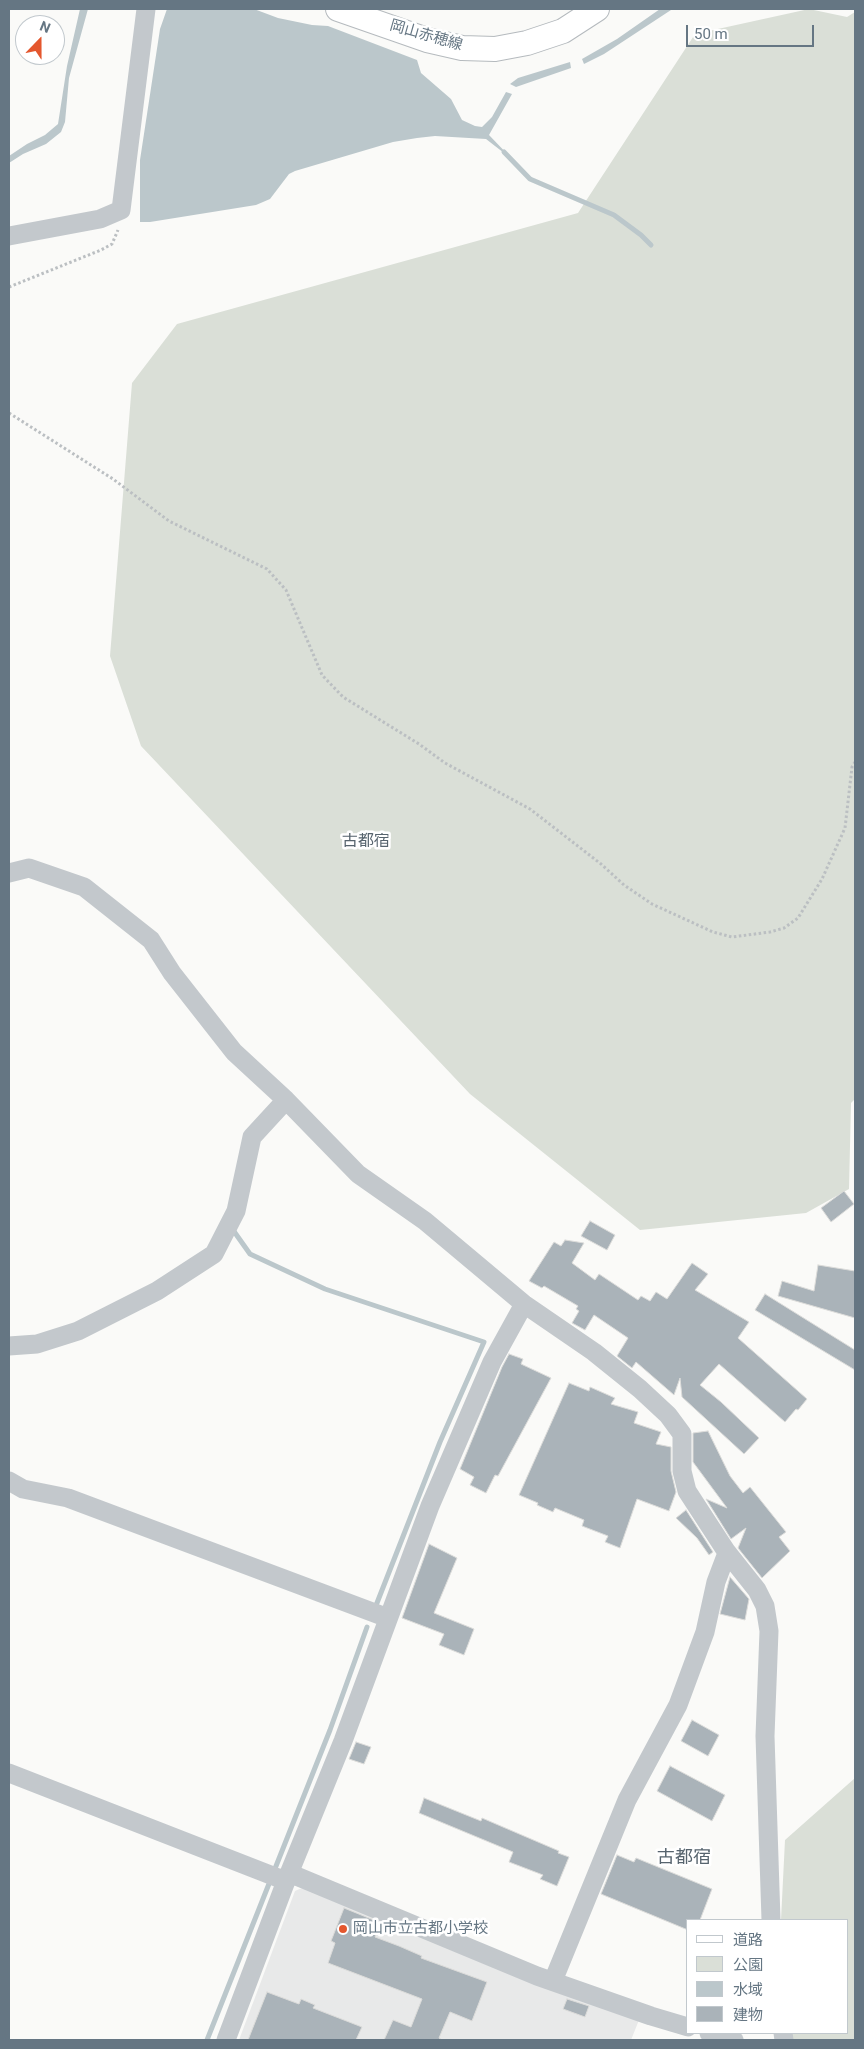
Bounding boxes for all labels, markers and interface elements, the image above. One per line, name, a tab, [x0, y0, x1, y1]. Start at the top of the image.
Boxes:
north arrow	[15, 15, 65, 65]
scale bar	[689, 15, 816, 47]
street label: 岡山赤穂線	[387, 17, 465, 55]
text: N	[38, 18, 53, 36]
text: 50 m	[694, 25, 728, 43]
district label: 古都宿	[342, 832, 390, 852]
district label: 古都宿	[657, 1847, 711, 1869]
legend	[686, 1919, 849, 2034]
place label: 岡山市立古都小学校	[353, 1920, 488, 1938]
marker: 岡山市立古都小学校	[337, 1923, 349, 1935]
text: 道路	[733, 1931, 763, 1949]
text: 公園	[733, 1956, 763, 1974]
text: 水域	[733, 1981, 763, 1999]
text: 建物	[733, 2006, 763, 2024]

